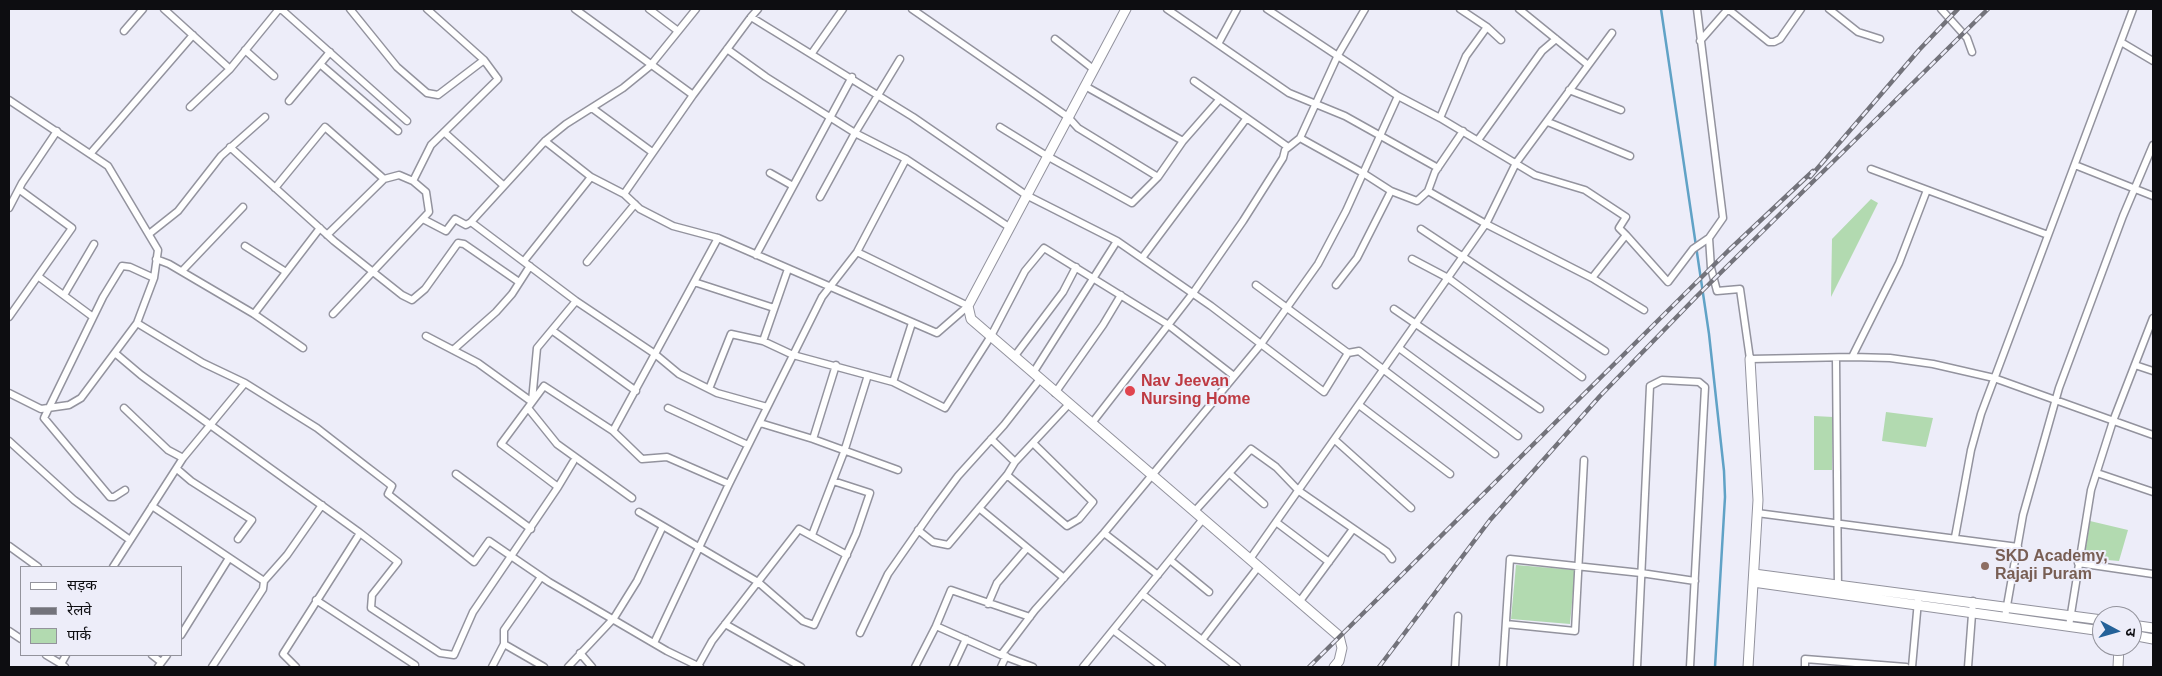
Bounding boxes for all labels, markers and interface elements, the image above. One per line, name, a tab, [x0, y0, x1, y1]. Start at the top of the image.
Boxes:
place label: Nav Jeevan Nursing Home	[1141, 372, 1250, 410]
marker: Nav Jeevan Nursing Home	[1123, 384, 1137, 398]
place label: SKD Academy, Rajaji Puram	[1995, 547, 2108, 585]
marker: SKD Academy, Rajaji Puram	[1979, 560, 1991, 572]
legend	[20, 566, 182, 656]
text: सड़क	[67, 576, 97, 593]
text: रेलवे	[67, 601, 92, 618]
north arrow	[2092, 606, 2142, 656]
text: पार्क	[67, 626, 91, 643]
text: उ	[2123, 628, 2139, 637]

